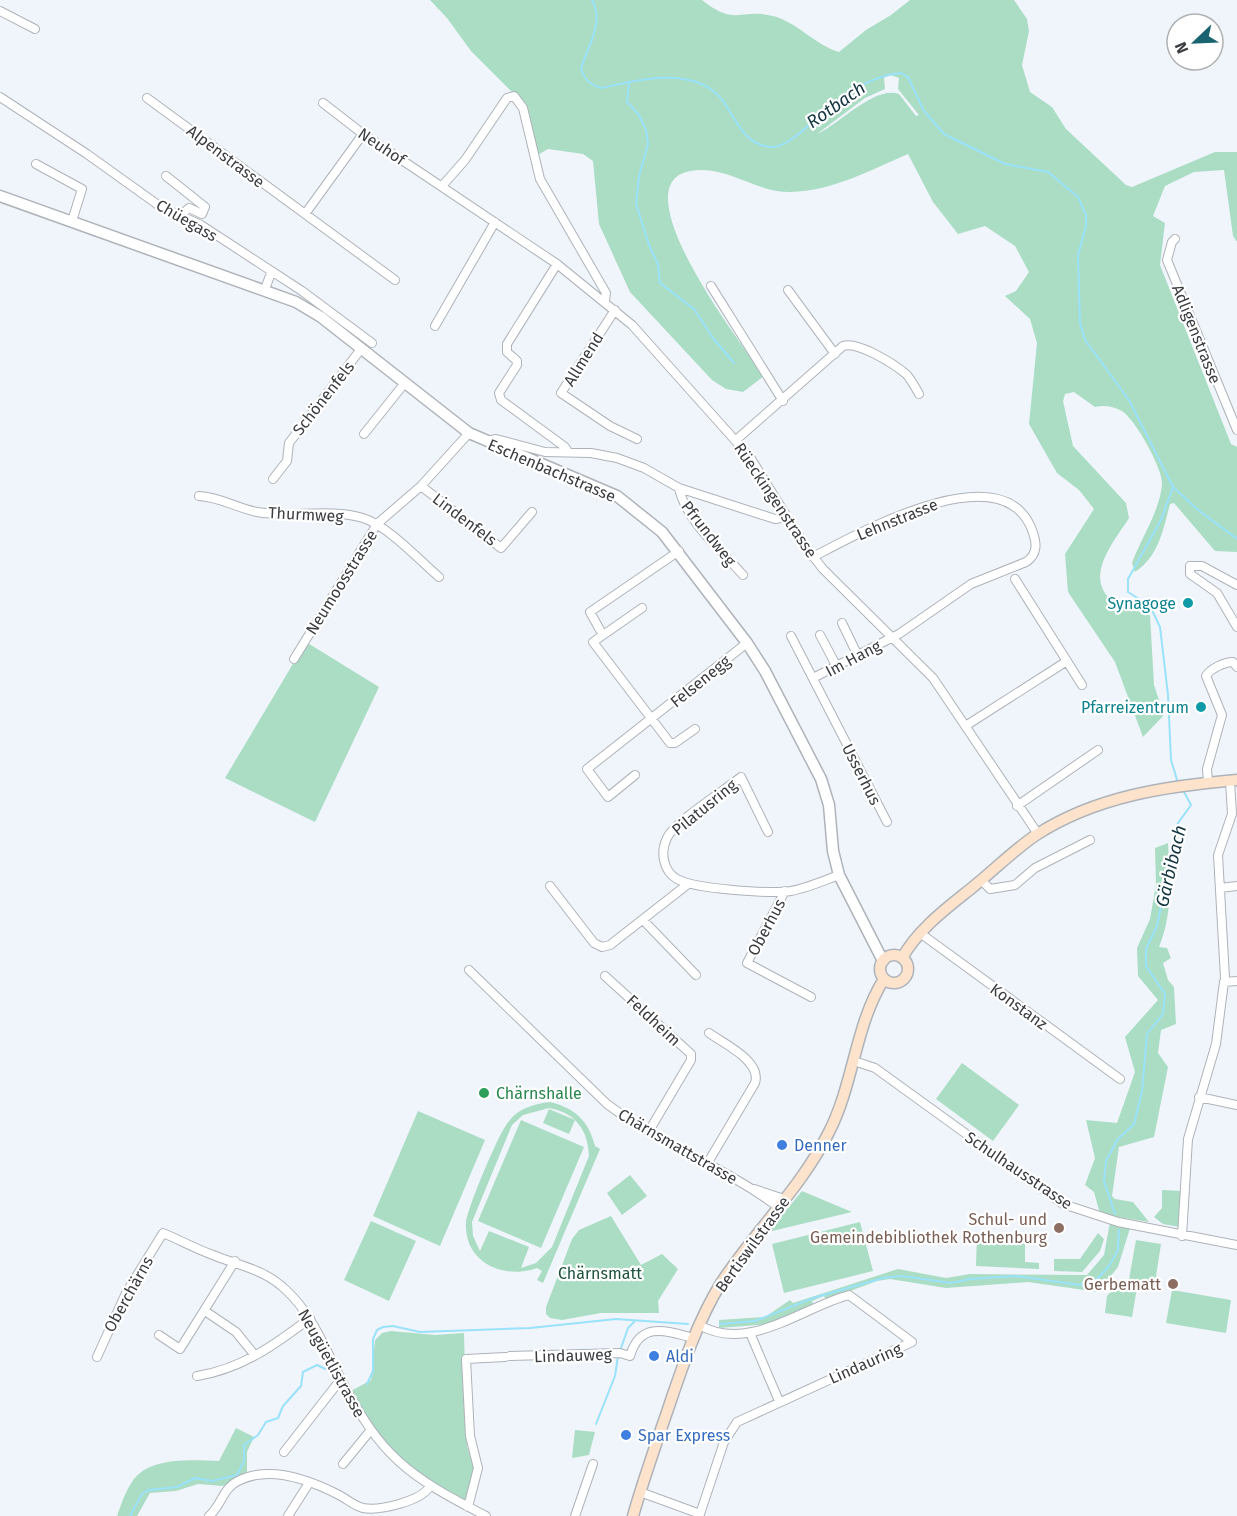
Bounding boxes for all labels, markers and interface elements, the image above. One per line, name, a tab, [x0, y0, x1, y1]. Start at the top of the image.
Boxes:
north arrow	[1165, 12, 1225, 72]
text: N	[1171, 39, 1192, 56]
water label: Rotbach	[802, 77, 870, 133]
street label: Alpenstrasse	[183, 121, 268, 192]
street label: Neuhof	[354, 124, 410, 170]
street label: Chüegass	[153, 195, 221, 246]
street label: Adligenstrasse	[1168, 282, 1225, 386]
street label: Allmend	[559, 329, 607, 390]
street label: Schönenfels	[289, 358, 358, 439]
street label: Eschenbachstrasse	[485, 435, 619, 506]
street label: Rüeckingenstrasse	[730, 439, 821, 561]
street label: Lindenfels	[429, 489, 501, 550]
street label: Lehnstrasse	[854, 495, 941, 544]
street label: Pfrundweg	[677, 497, 740, 570]
street label: Thurmweg	[268, 503, 345, 526]
street label: Neumoosstrasse	[302, 527, 381, 638]
place label: Synagoge	[1107, 594, 1176, 613]
marker: Synagoge	[1181, 596, 1195, 610]
street label: Im Hang	[822, 636, 885, 681]
street label: Felsenegg	[666, 651, 735, 711]
place label: Pfarreizentrum	[1081, 698, 1189, 717]
marker: Pfarreizentrum	[1194, 700, 1208, 714]
street label: Usserhus	[838, 740, 885, 808]
street label: Pilatusring	[668, 775, 741, 839]
water label: Gärbibach	[1151, 823, 1191, 909]
street label: Oberhus	[744, 896, 789, 959]
street label: Konstanz	[986, 979, 1051, 1034]
street label: Feldheim	[623, 991, 684, 1050]
place label: Chärnshalle	[496, 1084, 582, 1103]
marker: Chärnshalle	[477, 1086, 491, 1100]
street label: Chärnsmattstrasse	[615, 1105, 741, 1188]
street label: Schulhausstrasse	[961, 1127, 1076, 1213]
place label: Denner	[794, 1136, 847, 1155]
marker: Denner	[775, 1138, 789, 1152]
street label: Bertiswilstrasse	[711, 1193, 794, 1296]
place label: Schul- und Gemeindebibliothek Rothenburg	[810, 1210, 1048, 1247]
marker: Schul- und Gemeindebibliothek Rothenburg	[1052, 1221, 1066, 1235]
street label: Oberchärns	[100, 1253, 157, 1335]
park label: Chärnsmatt	[558, 1264, 642, 1283]
place label: Gerbematt	[1084, 1275, 1161, 1294]
marker: Gerbematt	[1166, 1277, 1180, 1291]
street label: Neugüetlistrasse	[294, 1306, 369, 1421]
street label: Lindauring	[826, 1339, 905, 1388]
street label: Lindauweg	[534, 1345, 613, 1366]
place label: Aldi	[666, 1347, 694, 1366]
marker: Aldi	[647, 1349, 661, 1363]
place label: Spar Express	[638, 1426, 730, 1445]
marker: Spar Express	[619, 1428, 633, 1442]

